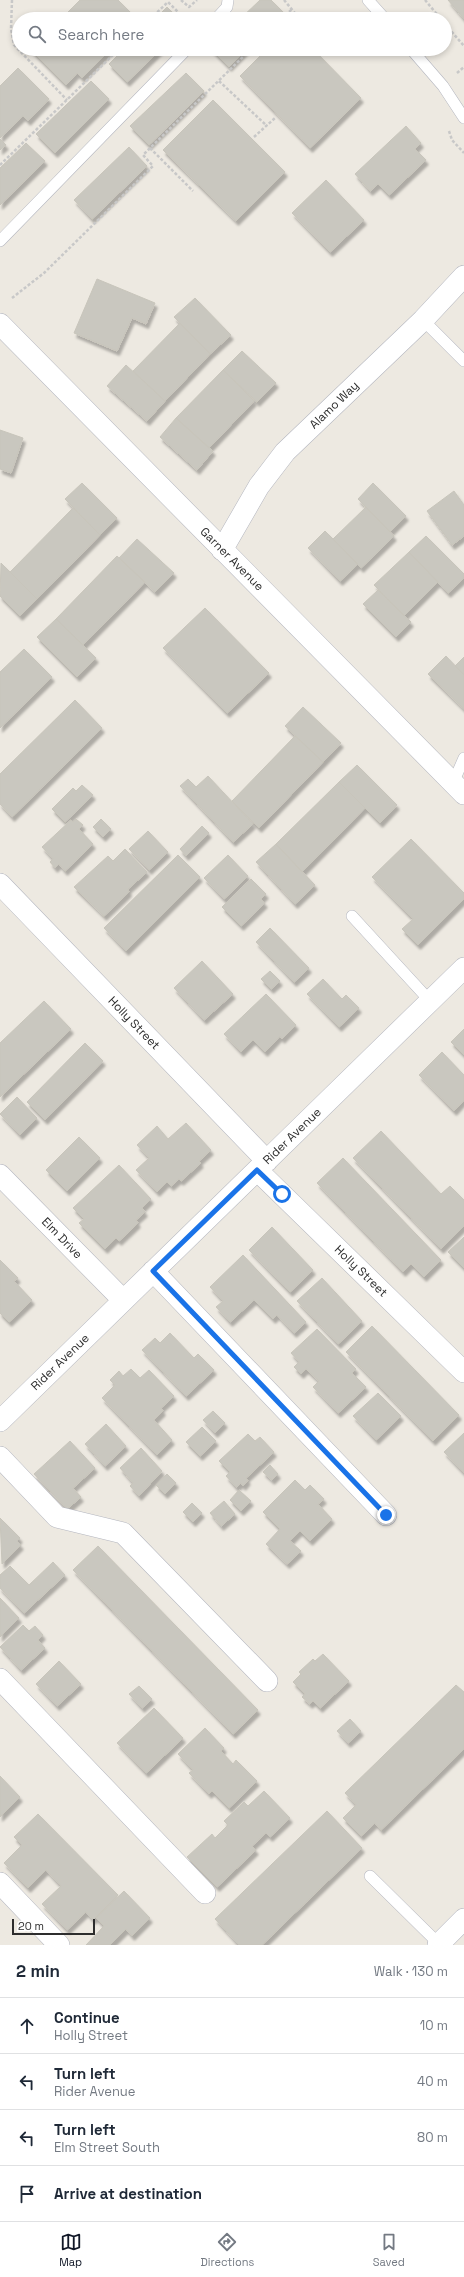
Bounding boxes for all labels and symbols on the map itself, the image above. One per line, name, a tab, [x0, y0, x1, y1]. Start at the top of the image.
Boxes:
street label: Alamo Way	[306, 377, 362, 433]
street label: Garner Avenue	[197, 524, 267, 594]
street label: Holly Street	[105, 993, 163, 1053]
street label: Rider Avenue	[259, 1104, 325, 1168]
route start	[273, 1185, 291, 1203]
street label: Elm Drive	[38, 1214, 86, 1262]
street label: Holly Street	[331, 1242, 391, 1300]
street label: Rider Avenue	[27, 1330, 93, 1394]
route end	[377, 1506, 395, 1524]
scale bar	[12, 1917, 95, 1936]

